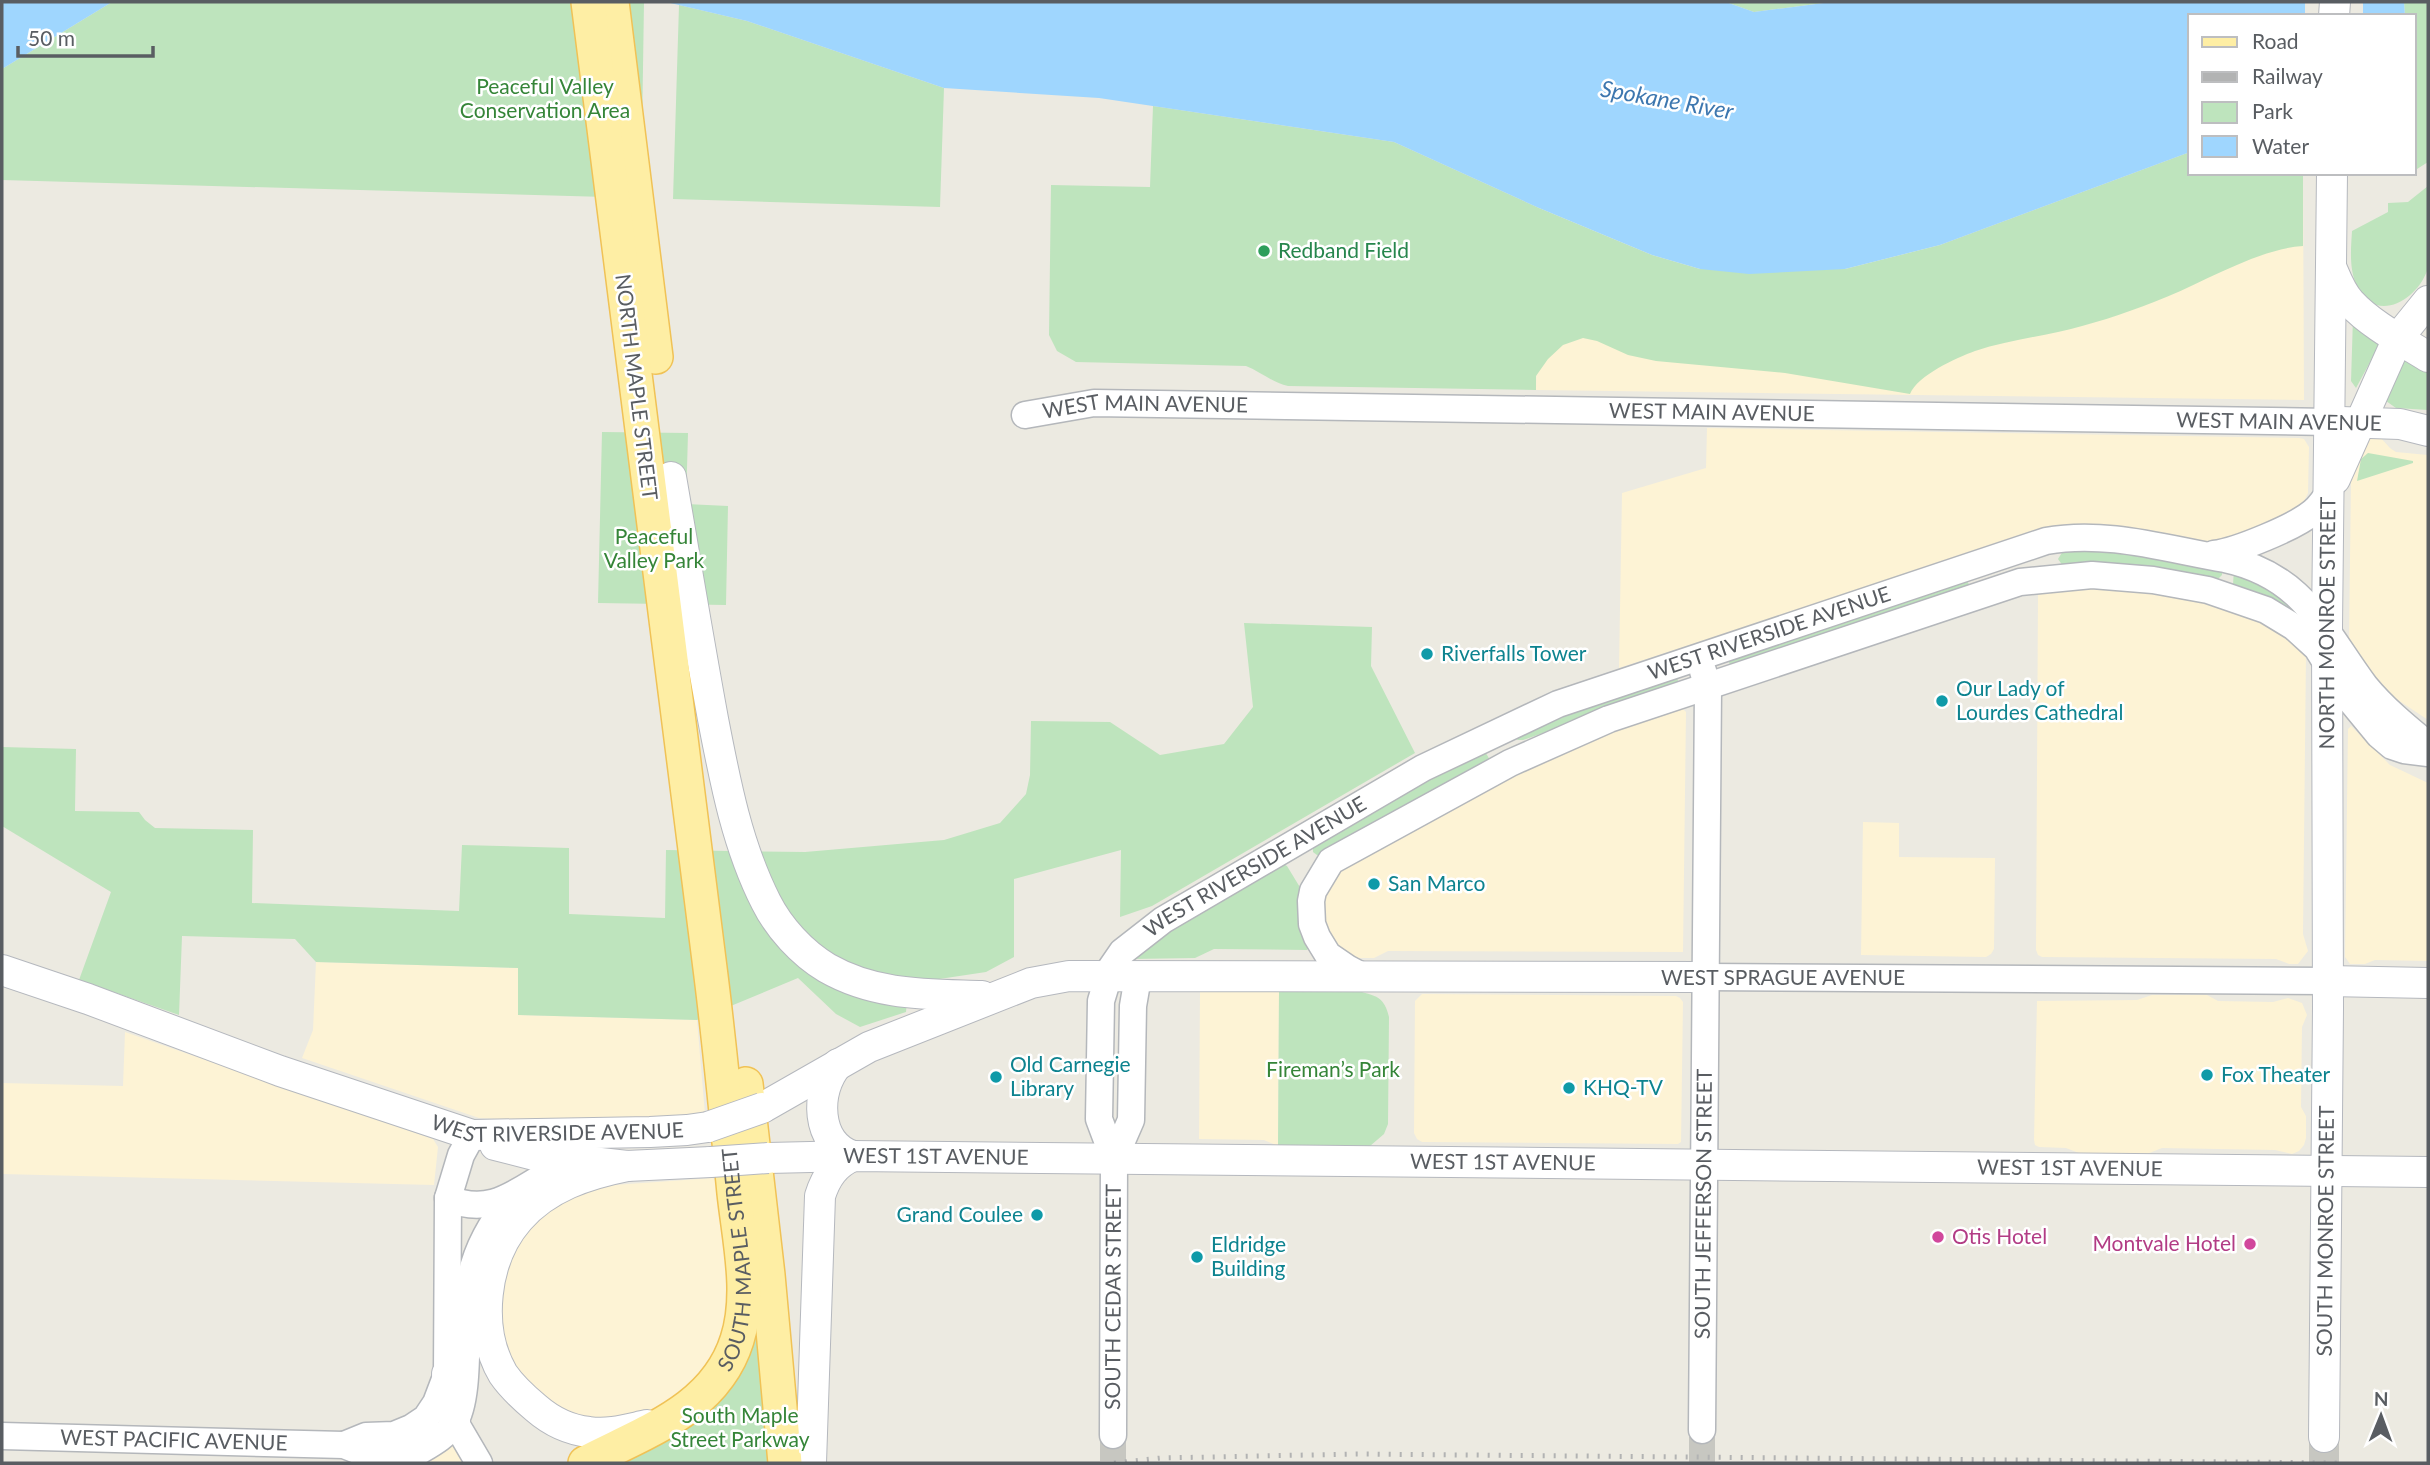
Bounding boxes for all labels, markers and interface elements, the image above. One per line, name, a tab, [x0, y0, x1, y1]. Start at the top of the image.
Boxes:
scale bar	[18, 14, 152, 58]
legend	[2188, 14, 2416, 175]
text: 50 m	[28, 25, 75, 50]
text: Road	[2252, 28, 2299, 53]
text: Railway	[2252, 63, 2323, 88]
park label: Peaceful Valley Conservation Area	[460, 73, 630, 122]
water label: Spokane River	[1599, 74, 1737, 125]
text: Park	[2252, 98, 2293, 123]
text: Water	[2252, 133, 2309, 158]
place label: Redband Field	[1278, 237, 1409, 262]
marker: Redband Field	[1256, 243, 1272, 259]
street label: NORTH MAPLE STREET	[611, 272, 664, 502]
street label: WEST MAIN AVENUE	[1040, 388, 1248, 423]
street label: WEST MAIN AVENUE	[1609, 397, 1815, 425]
street label: WEST MAIN AVENUE	[2176, 406, 2382, 435]
street label: NORTH MONROE STREET	[2313, 496, 2339, 749]
park label: Peaceful Valley Park	[604, 523, 705, 572]
street label: WEST RIVERSIDE AVENUE	[1644, 580, 1893, 684]
place label: Riverfalls Tower	[1441, 640, 1587, 665]
marker: Riverfalls Tower	[1419, 646, 1435, 662]
place label: Our Lady of Lourdes Cathedral	[1956, 675, 2123, 724]
marker: Our Lady of Lourdes Cathedral	[1934, 693, 1950, 709]
street label: WEST RIVERSIDE AVENUE	[1138, 790, 1370, 941]
place label: San Marco	[1388, 870, 1485, 895]
marker: San Marco	[1366, 876, 1382, 892]
street label: WEST SPRAGUE AVENUE	[1661, 964, 1905, 989]
place label: Old Carnegie Library	[1010, 1051, 1131, 1100]
park label: Fireman’s Park	[1266, 1056, 1400, 1081]
place label: Fox Theater	[2221, 1061, 2330, 1086]
marker: Fox Theater	[2199, 1067, 2215, 1083]
street label: SOUTH JEFFERSON STREET	[1689, 1068, 1716, 1339]
marker: Old Carnegie Library	[988, 1069, 1004, 1085]
place label: KHQ-TV	[1583, 1074, 1664, 1099]
marker: KHQ-TV	[1561, 1080, 1577, 1096]
street label: SOUTH MONROE STREET	[2311, 1105, 2338, 1357]
street label: WEST RIVERSIDE AVENUE	[428, 1108, 684, 1146]
street label: WEST 1ST AVENUE	[843, 1142, 1029, 1169]
street label: SOUTH MAPLE STREET	[711, 1147, 755, 1375]
street label: WEST 1ST AVENUE	[1410, 1148, 1596, 1175]
street label: WEST 1ST AVENUE	[1977, 1153, 2163, 1180]
street label: SOUTH CEDAR STREET	[1099, 1184, 1125, 1410]
place label: Grand Coulee	[896, 1201, 1023, 1226]
marker: Grand Coulee	[1029, 1207, 1045, 1223]
place label: Otis Hotel	[1952, 1223, 2047, 1248]
marker: Otis Hotel	[1930, 1229, 1946, 1245]
place label: Montvale Hotel	[2092, 1230, 2236, 1255]
place label: Eldridge Building	[1211, 1231, 1286, 1280]
marker: Montvale Hotel	[2242, 1236, 2258, 1252]
marker: Eldridge Building	[1189, 1249, 1205, 1265]
north arrow	[2346, 1381, 2416, 1451]
text: N	[2374, 1387, 2389, 1410]
park label: South Maple Street Parkway	[670, 1402, 810, 1451]
street label: WEST PACIFIC AVENUE	[60, 1424, 288, 1455]

